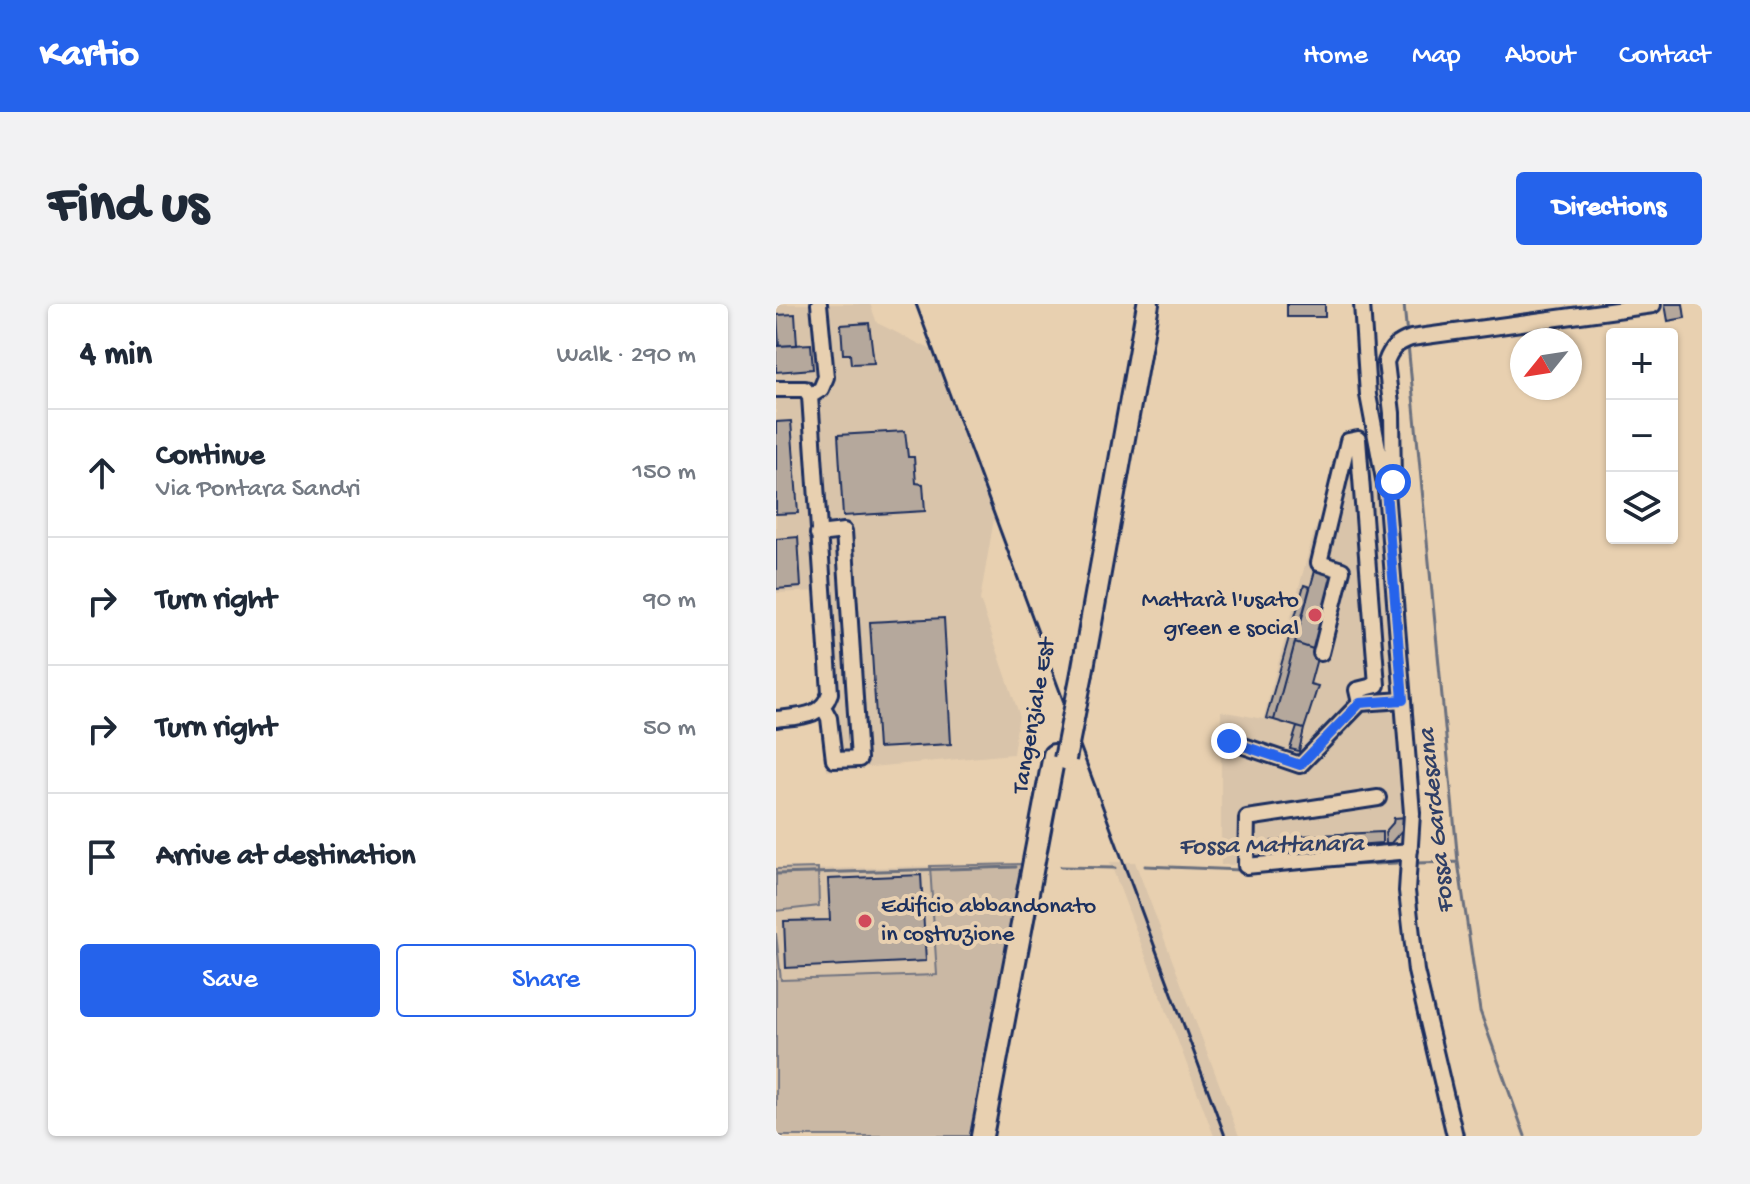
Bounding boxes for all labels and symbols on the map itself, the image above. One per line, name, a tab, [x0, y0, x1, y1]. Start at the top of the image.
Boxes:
north arrow	[1510, 328, 1582, 400]
route start	[1375, 464, 1411, 500]
place label: Mattarà l'usato green e social	[1142, 587, 1299, 644]
marker: Mattarà l'usato green e social	[1306, 606, 1324, 624]
street label: Tangenziale Est	[1007, 634, 1063, 798]
route end	[1211, 723, 1247, 759]
water label: Fossa Gardesana	[1413, 725, 1463, 915]
water label: Fossa Mattanara	[1178, 830, 1365, 864]
place label: Edificio abbandonato in costruzione	[881, 893, 1096, 950]
marker: Edificio abbandonato in costruzione	[856, 912, 874, 930]

